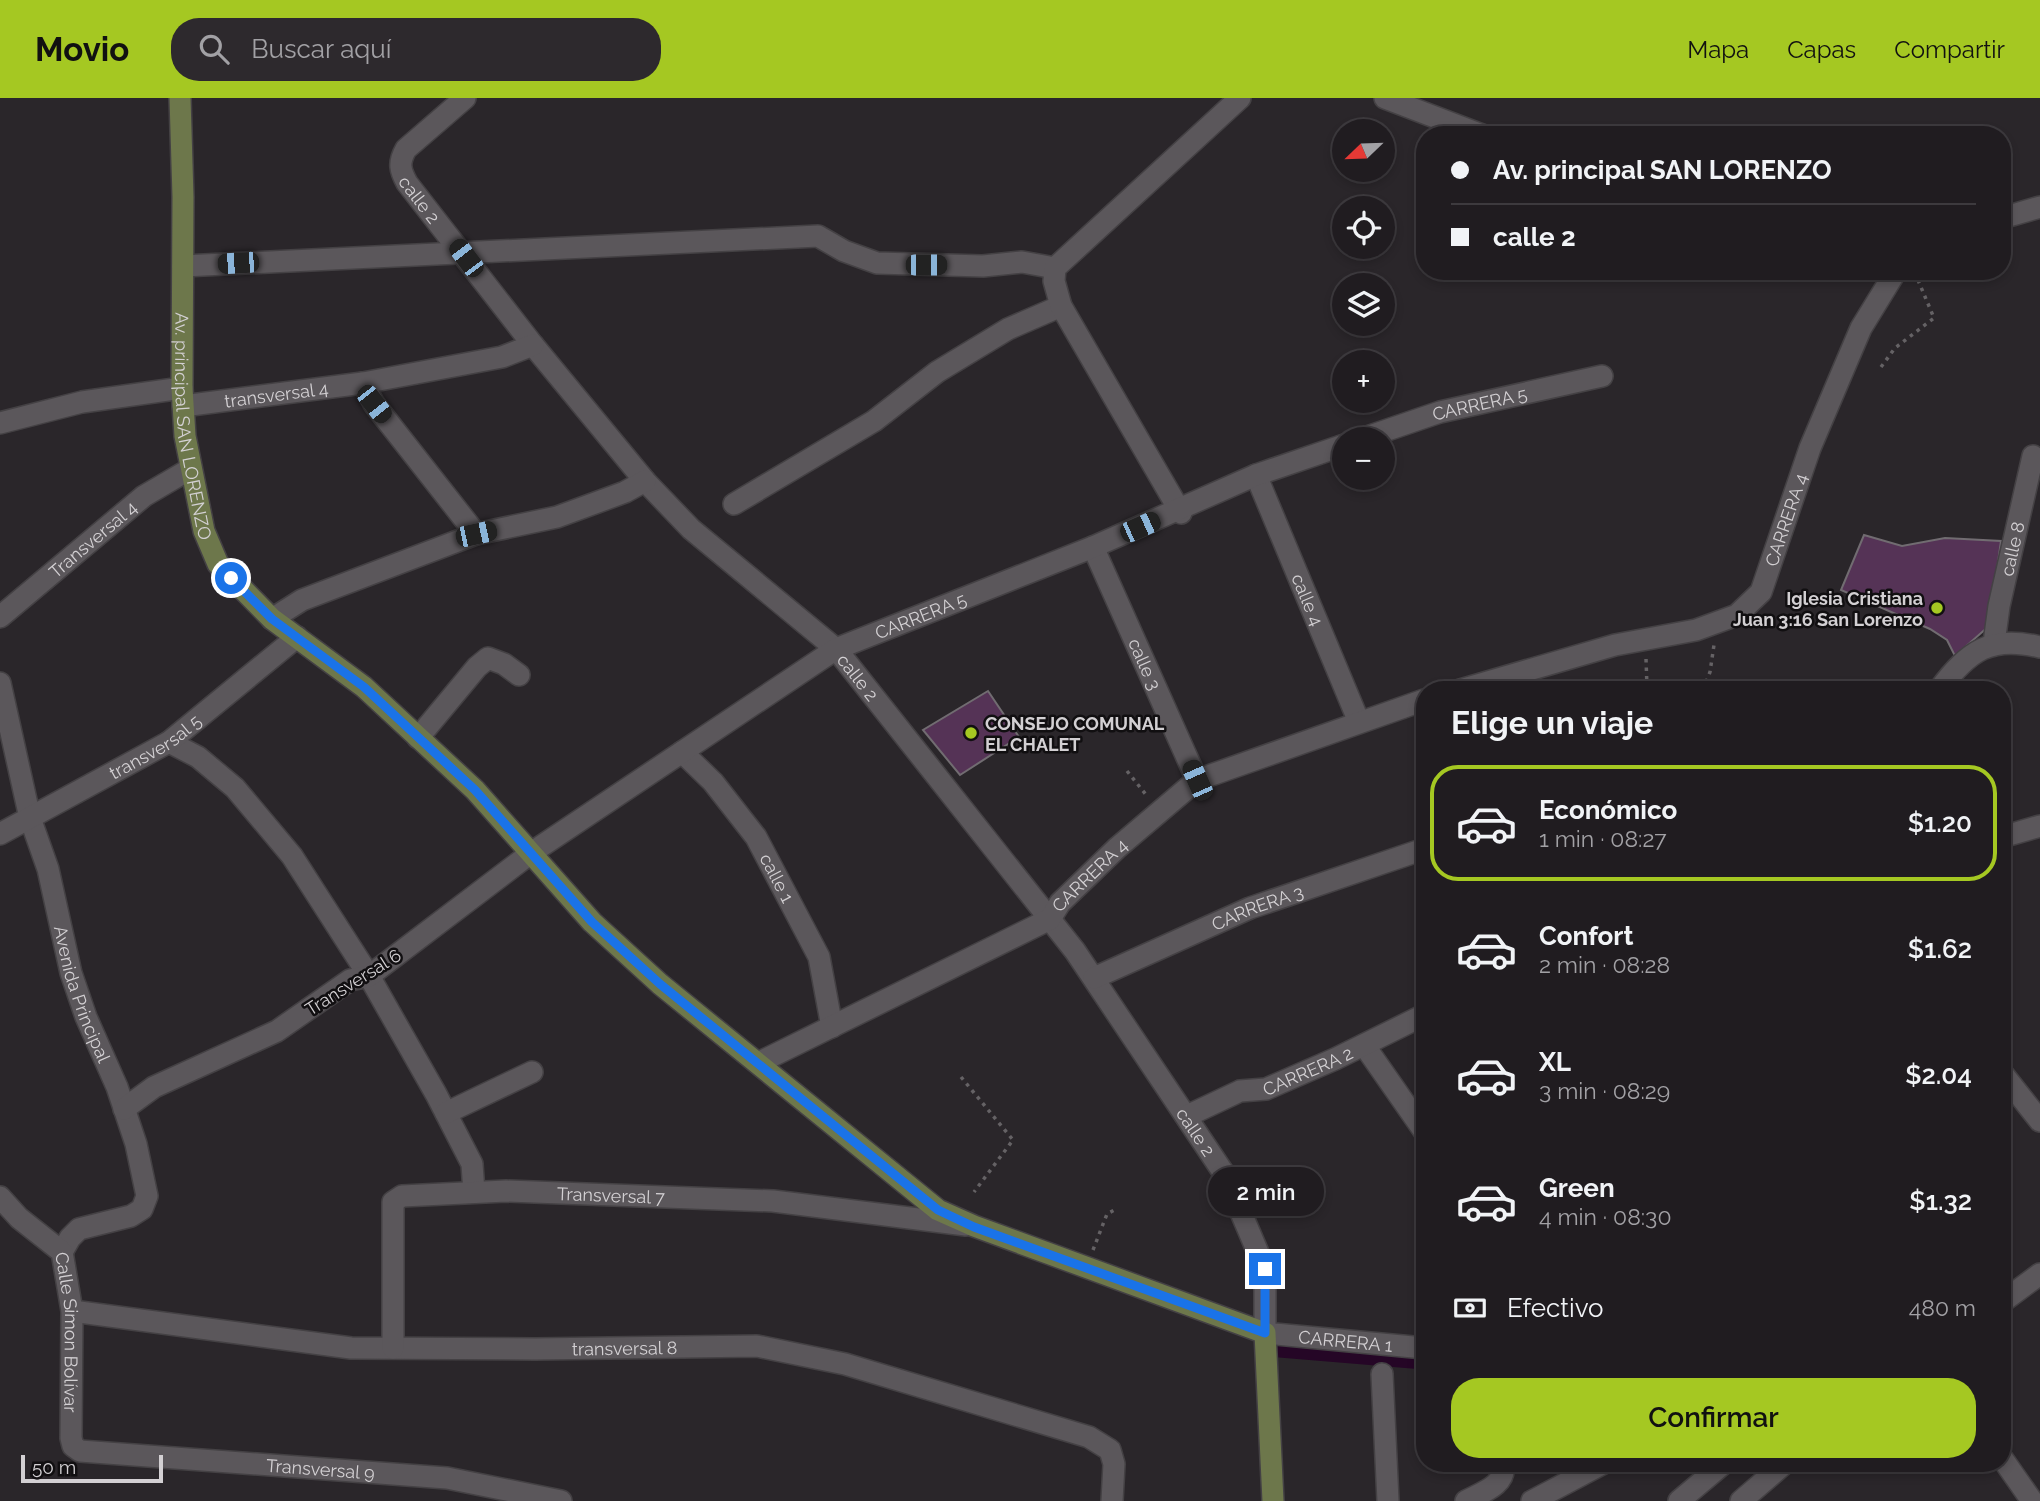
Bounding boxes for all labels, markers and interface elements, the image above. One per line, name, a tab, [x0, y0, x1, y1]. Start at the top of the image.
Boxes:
search box	[171, 18, 661, 81]
text: Movio	[35, 30, 129, 69]
icon: search	[195, 30, 233, 68]
text: Buscar aquí	[251, 34, 391, 64]
text: Mapa	[1687, 35, 1749, 64]
text: Capas	[1787, 35, 1856, 64]
text: Compartir	[1894, 35, 2005, 64]
north arrow	[1332, 119, 1395, 182]
map controls	[1332, 119, 1395, 490]
text: Av. principal SAN LORENZO	[1493, 155, 1832, 185]
street label: calle 2	[395, 172, 445, 227]
button: locate	[1332, 196, 1395, 259]
text: calle 2	[1493, 222, 1576, 252]
car	[445, 235, 488, 281]
car	[217, 251, 260, 275]
car	[906, 255, 948, 276]
button: layers	[1332, 273, 1395, 336]
street label: Av. principal SAN LORENZO	[171, 312, 217, 543]
button: +	[1332, 350, 1395, 413]
street label: transversal 4	[223, 377, 330, 411]
car	[353, 381, 396, 427]
street label: CARRERA 5	[1429, 382, 1529, 424]
button: −	[1332, 427, 1395, 490]
street label: CARRERA 4	[1760, 470, 1811, 569]
street label: Transversal 4	[45, 496, 141, 582]
car	[1117, 509, 1164, 545]
car	[454, 519, 499, 549]
street label: calle 8	[1996, 519, 2028, 578]
route start	[215, 562, 247, 594]
street label: calle 4	[1288, 570, 1328, 629]
street label: CARRERA 5	[872, 588, 969, 643]
place label: Iglesia Cristiana Juan 3:16 San Lorenzo	[1733, 588, 1923, 630]
marker: Iglesia Cristiana Juan 3:16 San Lorenzo	[1929, 600, 1945, 616]
street label: calle 3	[1125, 635, 1166, 693]
street label: calle 2	[833, 649, 883, 705]
text: Elige un viaje	[1451, 704, 1653, 741]
street label: transversal 5	[105, 710, 205, 783]
place label: CONSEJO COMUNAL EL CHALET	[985, 713, 1165, 755]
marker: CONSEJO COMUNAL EL CHALET	[963, 725, 979, 741]
car	[1179, 757, 1216, 803]
icon: car	[1455, 792, 1518, 855]
text: Económico	[1539, 795, 1677, 825]
text: $1.20	[1908, 808, 1972, 838]
text: 1 min · 08:27	[1539, 825, 1667, 852]
street label: CARRERA 4	[1047, 834, 1131, 915]
street label: calle 1	[756, 850, 799, 906]
street label: CARRERA 3	[1208, 880, 1306, 934]
icon: car	[1455, 918, 1518, 981]
text: Confort	[1539, 921, 1633, 951]
street label: Avenida Principal	[50, 923, 115, 1065]
text: $1.62	[1908, 934, 1972, 964]
street label: Transversal 6	[301, 944, 405, 1020]
text: 2 min · 08:28	[1539, 951, 1670, 978]
street label: CARRERA 2	[1259, 1042, 1356, 1100]
icon: car	[1455, 1044, 1518, 1107]
text: XL	[1539, 1047, 1571, 1077]
text: $2.04	[1905, 1060, 1972, 1090]
text: 3 min · 08:29	[1539, 1077, 1670, 1104]
street label: calle 2	[1172, 1103, 1220, 1160]
callout: 2 min	[1207, 1168, 1323, 1216]
icon: car	[1455, 1170, 1518, 1233]
text: Green	[1539, 1173, 1615, 1203]
text: 2 min	[1237, 1178, 1295, 1205]
street label: Transversal 7	[557, 1182, 666, 1207]
text: $1.32	[1909, 1186, 1972, 1216]
text: 4 min · 08:30	[1539, 1203, 1671, 1230]
street label: Calle Simon Bolívar	[52, 1250, 83, 1414]
route end	[1249, 1253, 1281, 1285]
icon: cash	[1451, 1289, 1489, 1327]
text: Efectivo	[1507, 1293, 1604, 1323]
text: 480 m	[1909, 1294, 1976, 1321]
street label: CARRERA 1	[1297, 1326, 1394, 1356]
street label: transversal 8	[572, 1337, 677, 1359]
button: Confirmar	[1451, 1378, 1976, 1458]
scale bar	[21, 1452, 163, 1484]
street label: Transversal 9	[266, 1454, 375, 1483]
text: 50 m	[32, 1456, 76, 1478]

